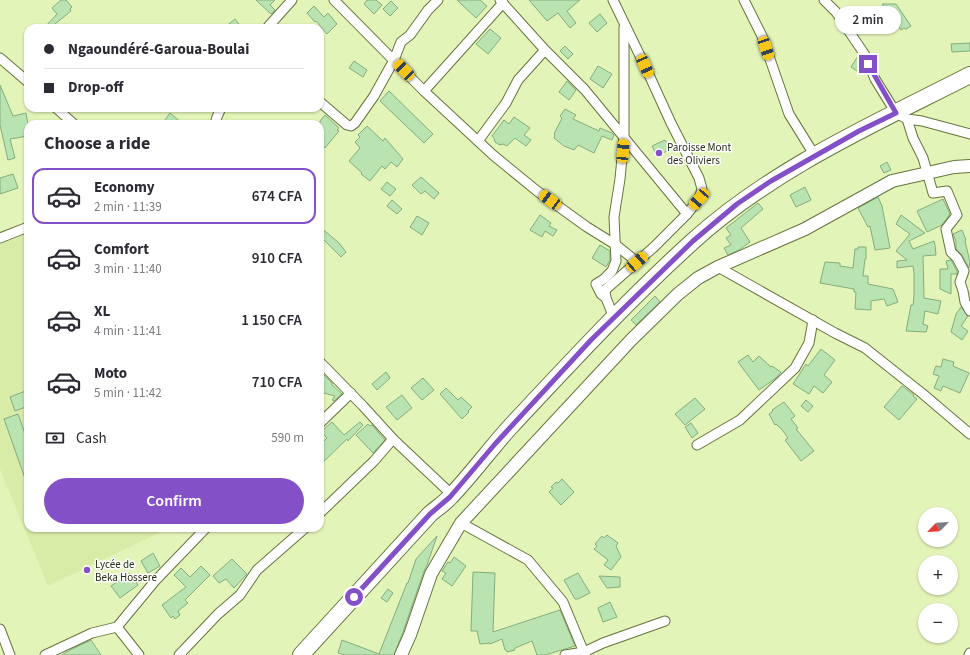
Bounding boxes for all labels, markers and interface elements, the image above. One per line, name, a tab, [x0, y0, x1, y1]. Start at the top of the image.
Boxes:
callout: 2 min	[835, 6, 901, 34]
text: 2 min	[853, 11, 883, 29]
car	[757, 35, 775, 61]
text: Ngaoundéré-Garoua-Boulai	[68, 39, 249, 60]
car	[635, 53, 655, 79]
route end	[859, 55, 877, 73]
car	[391, 57, 417, 83]
text: Drop-off	[68, 77, 123, 98]
text: Choose a ride	[44, 131, 150, 156]
car	[616, 139, 630, 163]
place label: Paroisse Mont des Oliviers	[667, 140, 732, 168]
marker: Paroisse Mont des Oliviers	[654, 148, 664, 158]
text: Economy	[94, 177, 155, 198]
icon: car	[46, 178, 82, 214]
text: 674 CFA	[252, 186, 302, 207]
car	[687, 186, 711, 212]
car	[537, 188, 563, 212]
text: 2 min · 11:39	[94, 198, 162, 216]
text: Comfort	[94, 239, 149, 260]
icon: car	[46, 240, 82, 276]
text: 910 CFA	[252, 248, 302, 269]
car	[624, 250, 650, 274]
text: 3 min · 11:40	[94, 260, 162, 278]
text: XL	[94, 301, 110, 322]
icon: car	[46, 302, 82, 338]
text: 1 150 CFA	[241, 310, 302, 331]
text: 4 min · 11:41	[94, 322, 162, 340]
text: Moto	[94, 363, 127, 384]
icon: car	[46, 364, 82, 400]
text: 710 CFA	[252, 372, 302, 393]
text: 5 min · 11:42	[94, 384, 162, 402]
icon: cash	[44, 427, 66, 449]
text: Cash	[76, 428, 107, 449]
text: 590 m	[271, 429, 304, 447]
button: Confirm	[44, 478, 304, 524]
north arrow	[918, 507, 958, 547]
map controls	[918, 507, 958, 643]
button: +	[918, 555, 958, 595]
place label: Lycée de Beka Hossere	[95, 557, 157, 585]
marker: Lycée de Beka Hossere	[82, 565, 92, 575]
route start	[345, 588, 363, 606]
button: −	[918, 603, 958, 643]

